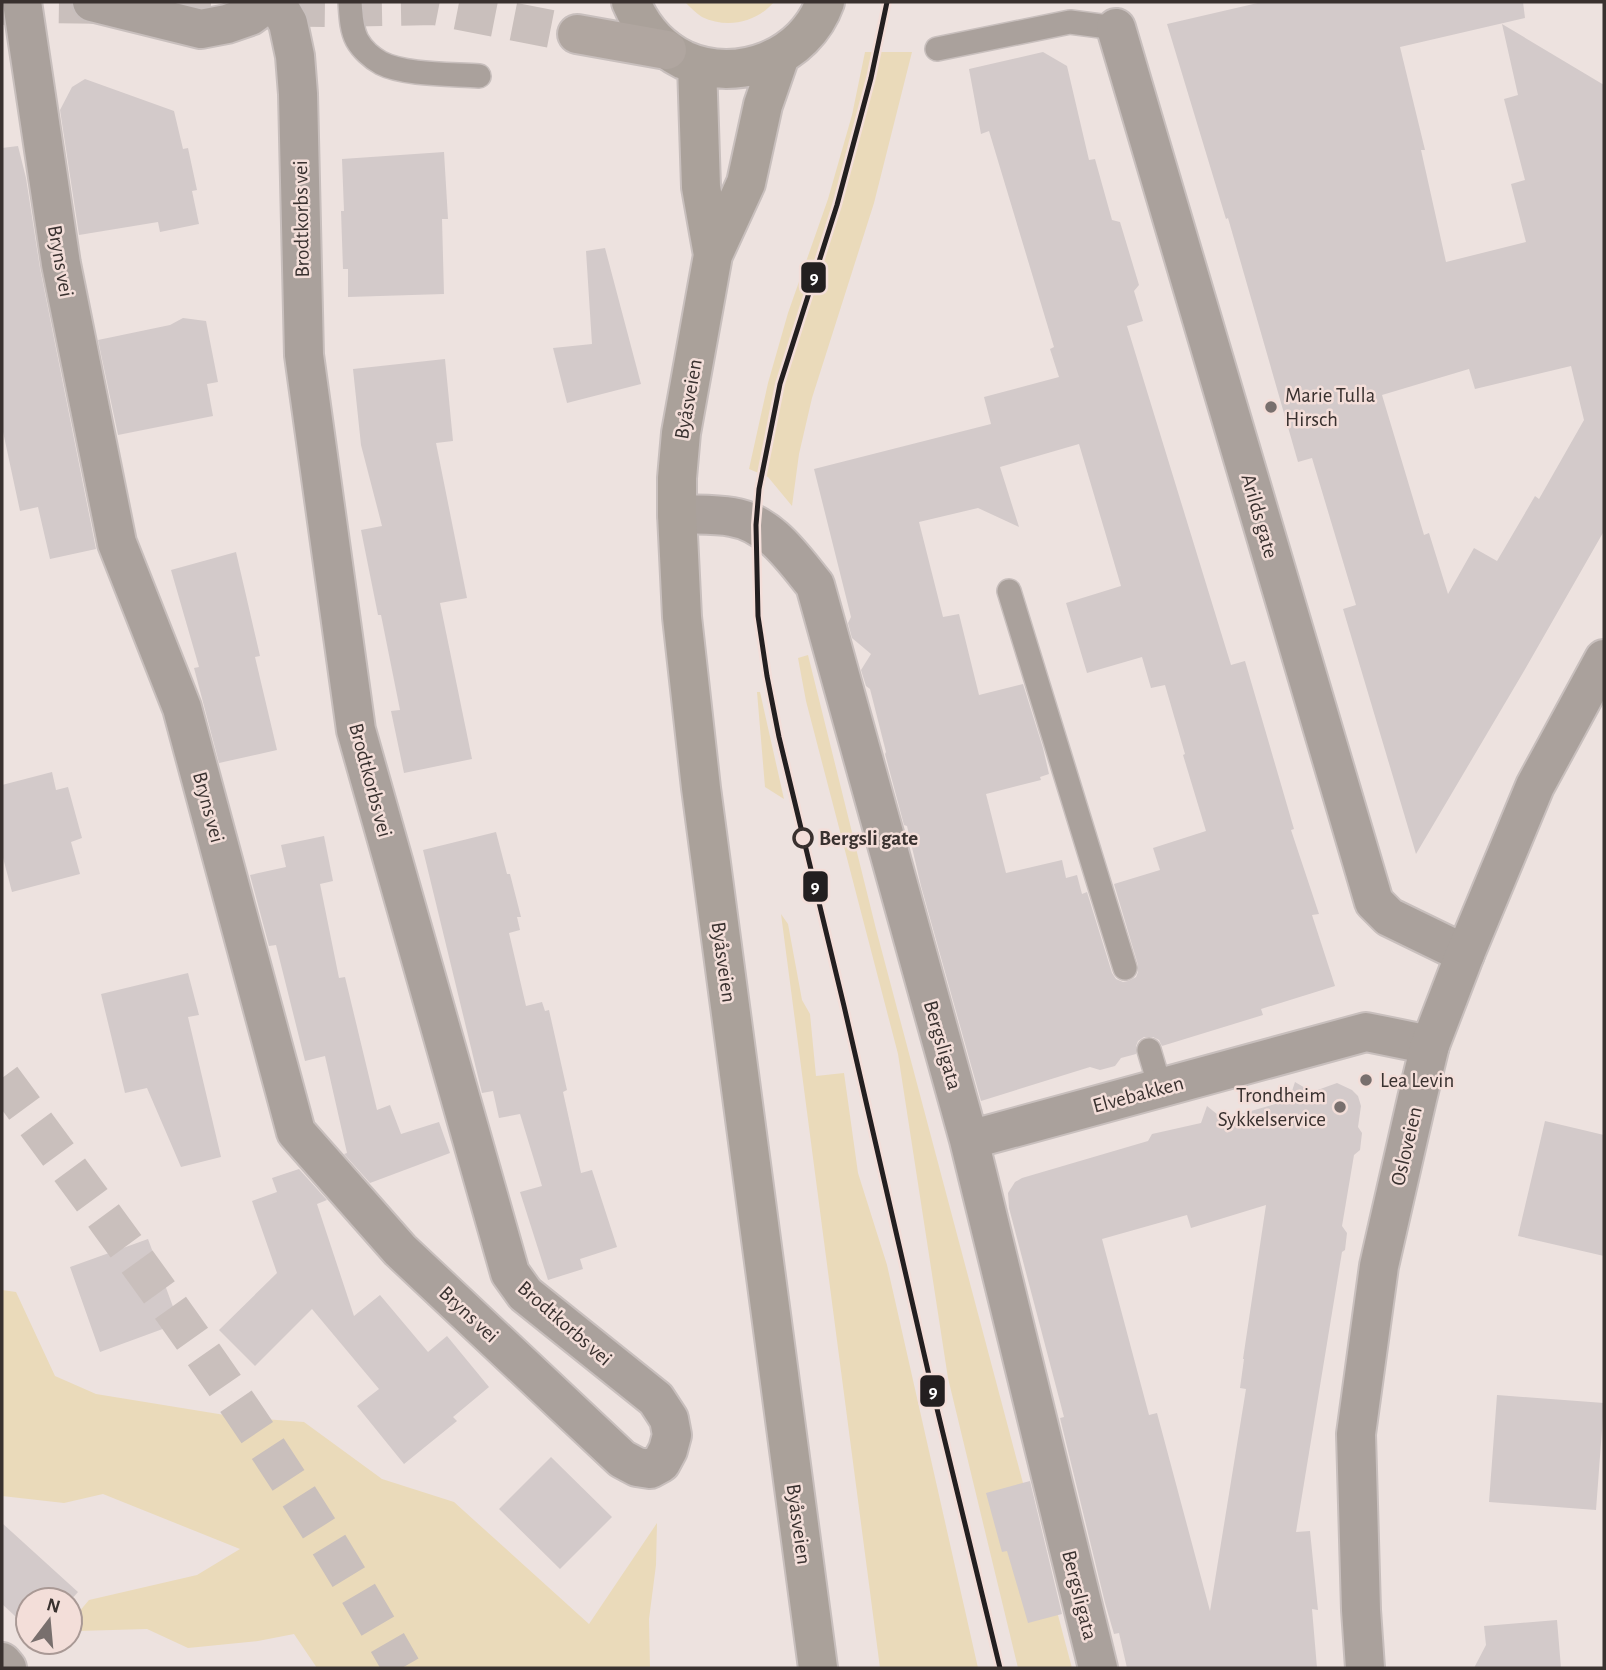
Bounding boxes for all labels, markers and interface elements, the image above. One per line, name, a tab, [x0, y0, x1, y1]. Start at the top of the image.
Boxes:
street label: Brodtkorbs vei	[290, 160, 313, 278]
street label: Bryns vei	[44, 224, 77, 299]
line badge: 9	[800, 261, 827, 294]
text: 9	[809, 269, 819, 288]
street label: Byåsveien	[671, 357, 706, 441]
place label: Marie Tulla Hirsch	[1285, 385, 1376, 430]
marker: Marie Tulla Hirsch	[1263, 399, 1279, 415]
street label: Arilds gate	[1237, 472, 1282, 561]
street label: Brodtkorbs vei	[345, 721, 396, 839]
street label: Bryns vei	[189, 769, 228, 845]
marker: Bergsli gate	[793, 828, 813, 848]
place label: Bergsli gate	[819, 828, 918, 849]
line badge: 9	[802, 870, 829, 903]
text: 9	[810, 878, 820, 897]
street label: Byåsveien	[707, 920, 740, 1004]
street label: Bergsligata	[920, 998, 965, 1092]
place label: Lea Levin	[1380, 1070, 1454, 1091]
street label: Elvebakken	[1090, 1072, 1186, 1117]
marker: Lea Levin	[1358, 1072, 1374, 1088]
place label: Trondheim Sykkelservice	[1218, 1085, 1326, 1130]
marker: Trondheim Sykkelservice	[1332, 1099, 1348, 1115]
street label: Osloveien	[1387, 1105, 1426, 1188]
street label: Brodtkorbs vei	[514, 1277, 616, 1370]
street label: Bryns vei	[435, 1282, 502, 1347]
line badge: 9	[919, 1374, 946, 1408]
text: 9	[928, 1383, 938, 1402]
street label: Byåsveien	[782, 1482, 815, 1566]
street label: Bergsligata	[1058, 1548, 1101, 1643]
north arrow	[14, 1586, 84, 1656]
text: N	[44, 1595, 62, 1617]

